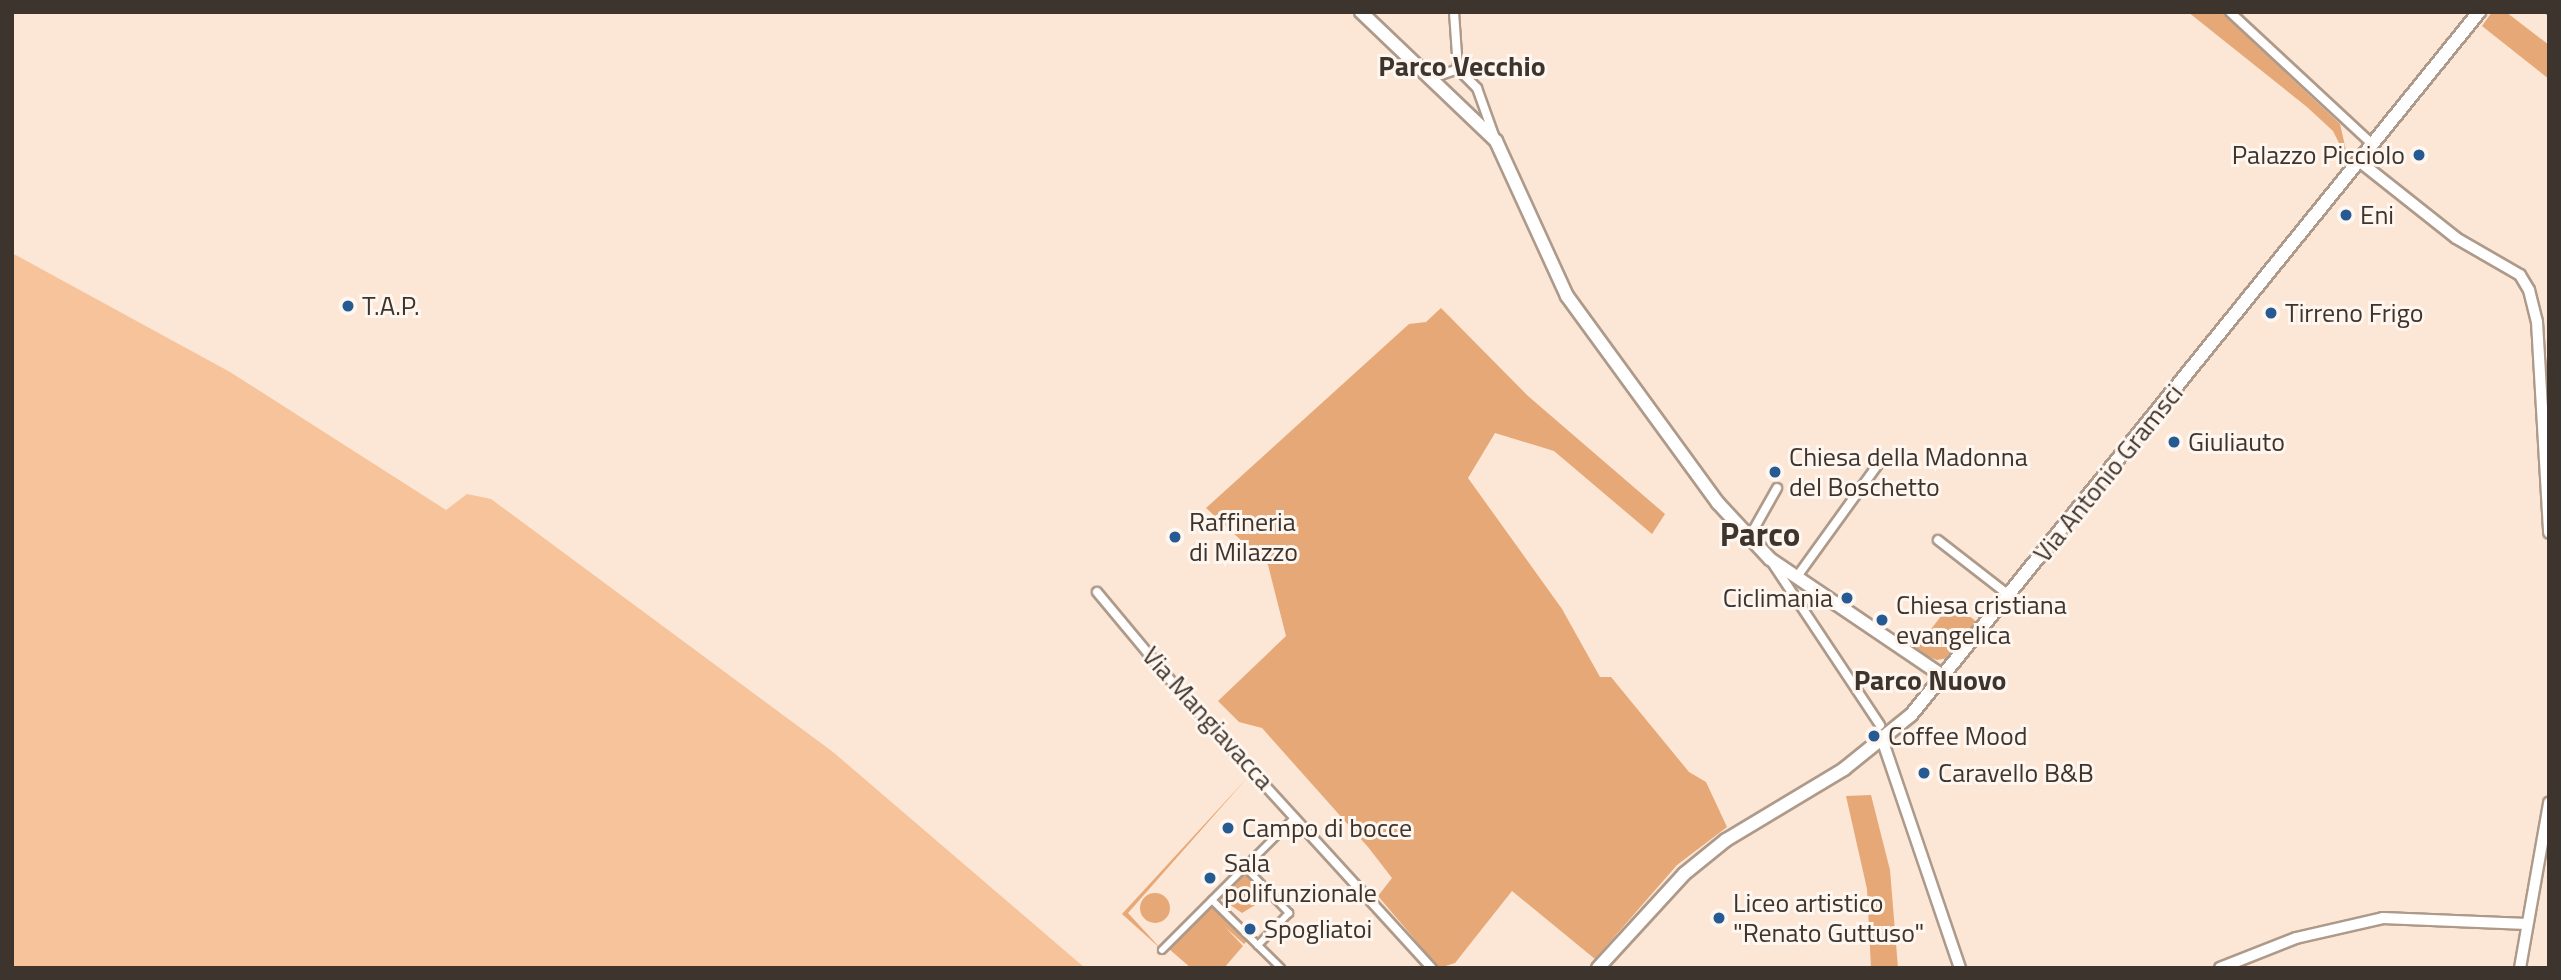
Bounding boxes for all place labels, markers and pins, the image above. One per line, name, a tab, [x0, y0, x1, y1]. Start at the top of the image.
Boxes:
place label: Palazzo Picciolo	[2232, 139, 2405, 171]
marker: Palazzo Picciolo	[2411, 147, 2427, 163]
place label: Eni	[2360, 199, 2394, 231]
marker: Eni	[2338, 207, 2354, 223]
place label: T.A.P.	[362, 290, 420, 322]
place label: Tirreno Frigo	[2285, 297, 2424, 329]
marker: T.A.P.	[340, 298, 356, 314]
marker: Tirreno Frigo	[2263, 305, 2279, 321]
place label: Giuliauto	[2188, 426, 2285, 458]
marker: Giuliauto	[2166, 434, 2182, 450]
place label: Chiesa della Madonna del Boschetto	[1789, 441, 2028, 503]
marker: Chiesa della Madonna del Boschetto	[1767, 464, 1783, 480]
place label: Raffineria di Milazzo	[1189, 506, 1298, 568]
marker: Raffineria di Milazzo	[1167, 529, 1183, 545]
place label: Ciclimania	[1723, 582, 1833, 614]
place label: Chiesa cristiana evangelica	[1896, 589, 2067, 650]
marker: Ciclimania	[1839, 590, 1855, 606]
marker: Chiesa cristiana evangelica	[1874, 612, 1890, 628]
place label: Coffee Mood	[1888, 720, 2027, 752]
marker: Coffee Mood	[1866, 728, 1882, 744]
place label: Caravello B&B	[1938, 757, 2094, 789]
marker: Caravello B&B	[1916, 765, 1932, 781]
place label: Campo di bocce	[1242, 812, 1412, 844]
marker: Campo di bocce	[1220, 820, 1236, 836]
place label: Sala polifunzionale	[1224, 847, 1377, 908]
marker: Sala polifunzionale	[1202, 870, 1218, 886]
place label: Liceo artistico "Renato Guttuso"	[1733, 887, 1924, 948]
marker: Liceo artistico "Renato Guttuso"	[1711, 910, 1727, 926]
place label: Spogliatoi	[1264, 913, 1372, 945]
marker: Spogliatoi	[1242, 921, 1258, 937]

